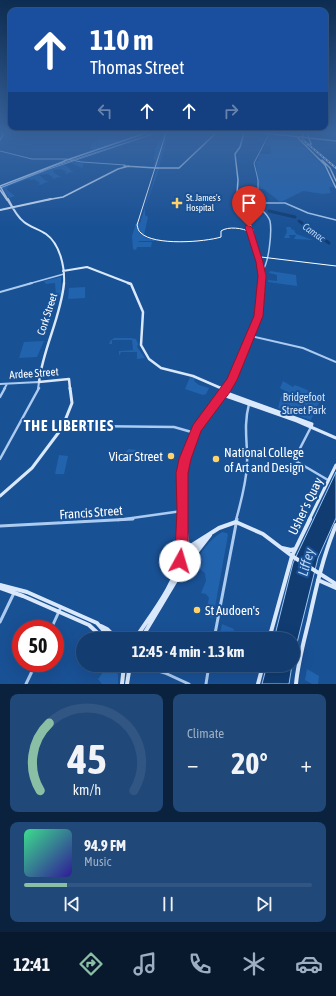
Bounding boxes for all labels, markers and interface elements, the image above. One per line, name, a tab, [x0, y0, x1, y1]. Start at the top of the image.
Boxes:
icon: ahead	[24, 24, 76, 76]
text: 110 m	[90, 24, 153, 56]
text: Thomas Street	[90, 57, 184, 78]
icon: left	[94, 100, 116, 122]
icon: ahead	[136, 100, 158, 122]
icon: ahead	[178, 100, 200, 122]
icon: right	[220, 100, 242, 122]
pin	[232, 186, 266, 227]
icon: arrive	[238, 192, 260, 214]
place label: St. James's Hospital	[186, 193, 221, 213]
marker: St. James's Hospital	[171, 197, 183, 209]
water label: Camac	[300, 221, 327, 244]
street label: Cork Street	[35, 291, 59, 337]
street label: Ardee Street	[9, 365, 59, 381]
park label: Bridgefoot Street Park	[282, 391, 326, 416]
district label: THE LIBERTIES	[24, 417, 114, 434]
place label: National College of Art and Design	[224, 445, 304, 475]
place label: Vicar Street	[109, 449, 163, 464]
marker: Vicar Street	[166, 451, 176, 461]
marker: National College of Art and Design	[211, 454, 221, 464]
street label: Usher's Quay	[285, 474, 326, 537]
street label: Francis Street	[59, 503, 124, 522]
position arrow	[159, 540, 201, 582]
water label: Liffey	[294, 546, 318, 578]
place label: St Audoen's	[205, 603, 260, 618]
marker: St Audoen's	[192, 605, 202, 615]
speed limit sign: 50	[12, 620, 64, 672]
text: 12:45 · 4 min · 1.3 km	[132, 643, 244, 660]
text: Climate	[187, 726, 224, 741]
text: 45	[66, 735, 106, 783]
text: 20°	[231, 746, 268, 780]
text: −	[187, 751, 198, 777]
text: +	[301, 751, 312, 777]
text: km/h	[72, 782, 101, 798]
text: 94.9 FM	[84, 837, 126, 854]
text: Music	[84, 854, 111, 869]
icon: previous	[61, 893, 83, 915]
icon: pause	[157, 893, 179, 915]
icon: next	[253, 893, 275, 915]
icon: directions	[77, 950, 105, 978]
icon: music	[131, 950, 159, 978]
icon: phone	[186, 950, 214, 978]
icon: climate	[240, 950, 268, 978]
icon: car	[295, 950, 323, 978]
text: 12:41	[13, 954, 50, 975]

